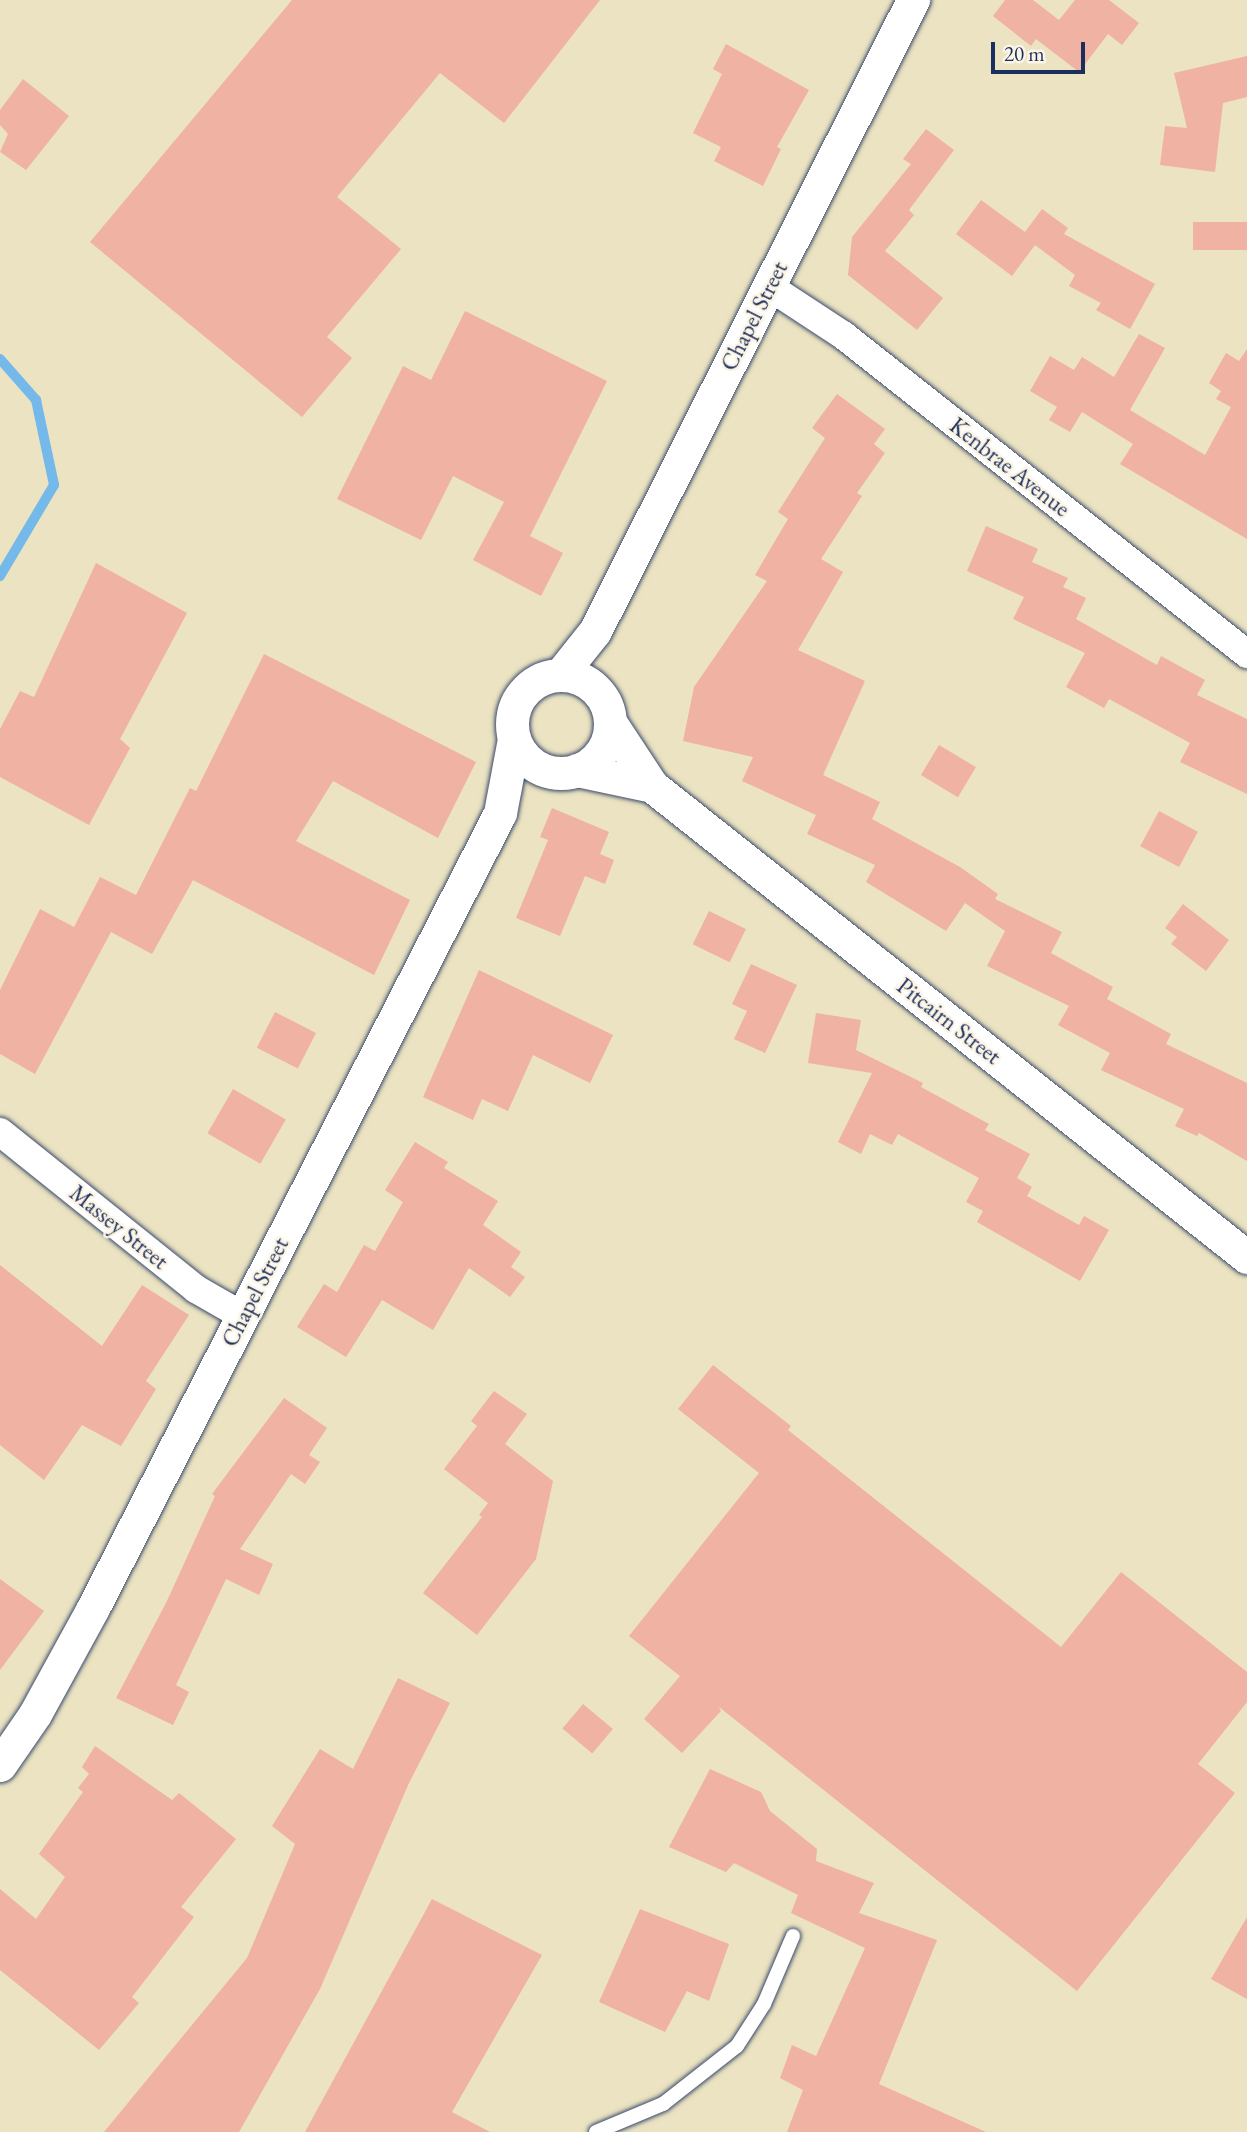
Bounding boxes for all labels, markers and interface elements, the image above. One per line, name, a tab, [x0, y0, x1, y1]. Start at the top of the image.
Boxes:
scale bar	[995, 28, 1090, 72]
text: 20 m	[1004, 40, 1045, 67]
street label: Chapel Street	[715, 257, 793, 375]
street label: Kenbrae Avenue	[944, 411, 1076, 523]
street label: Pitcairn Street	[892, 972, 1006, 1070]
street label: Massey Street	[64, 1179, 174, 1275]
street label: Chapel Street	[216, 1233, 294, 1351]

